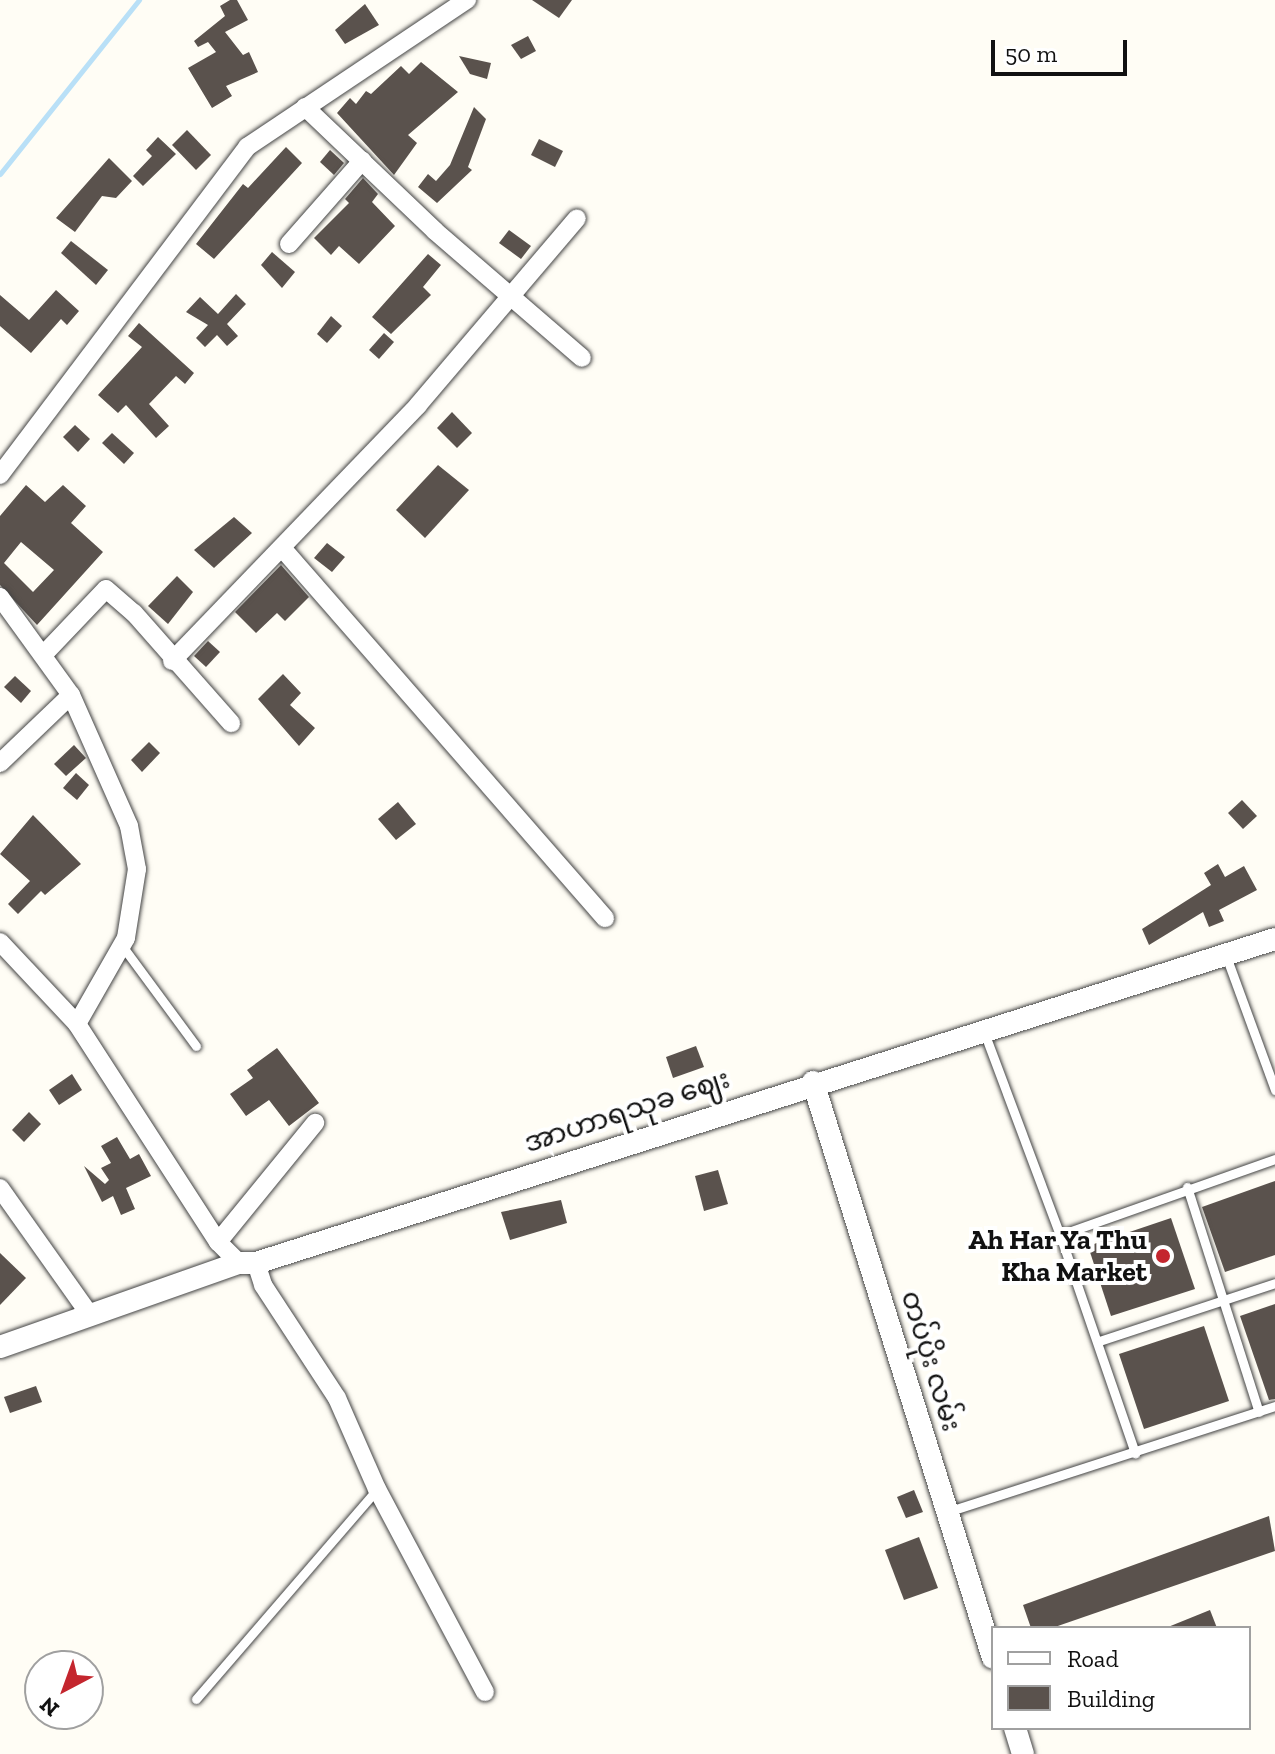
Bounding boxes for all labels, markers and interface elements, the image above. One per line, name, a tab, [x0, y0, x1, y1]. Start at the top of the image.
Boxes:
scale bar	[995, 24, 1131, 74]
text: 50 m	[1005, 39, 1057, 68]
street label: အာဟာရသုခ ဈေး	[520, 1062, 734, 1160]
place label: Ah Har Ya Thu Kha Market	[967, 1223, 1147, 1289]
marker: Ah Har Ya Thu Kha Market	[1154, 1247, 1172, 1265]
street label: တပ်ပိုး လမ်း	[894, 1287, 968, 1435]
legend	[991, 1626, 1251, 1730]
text: Road	[1067, 1644, 1119, 1673]
north arrow	[24, 1650, 104, 1730]
text: Building	[1067, 1684, 1155, 1713]
text: N	[34, 1691, 64, 1723]

